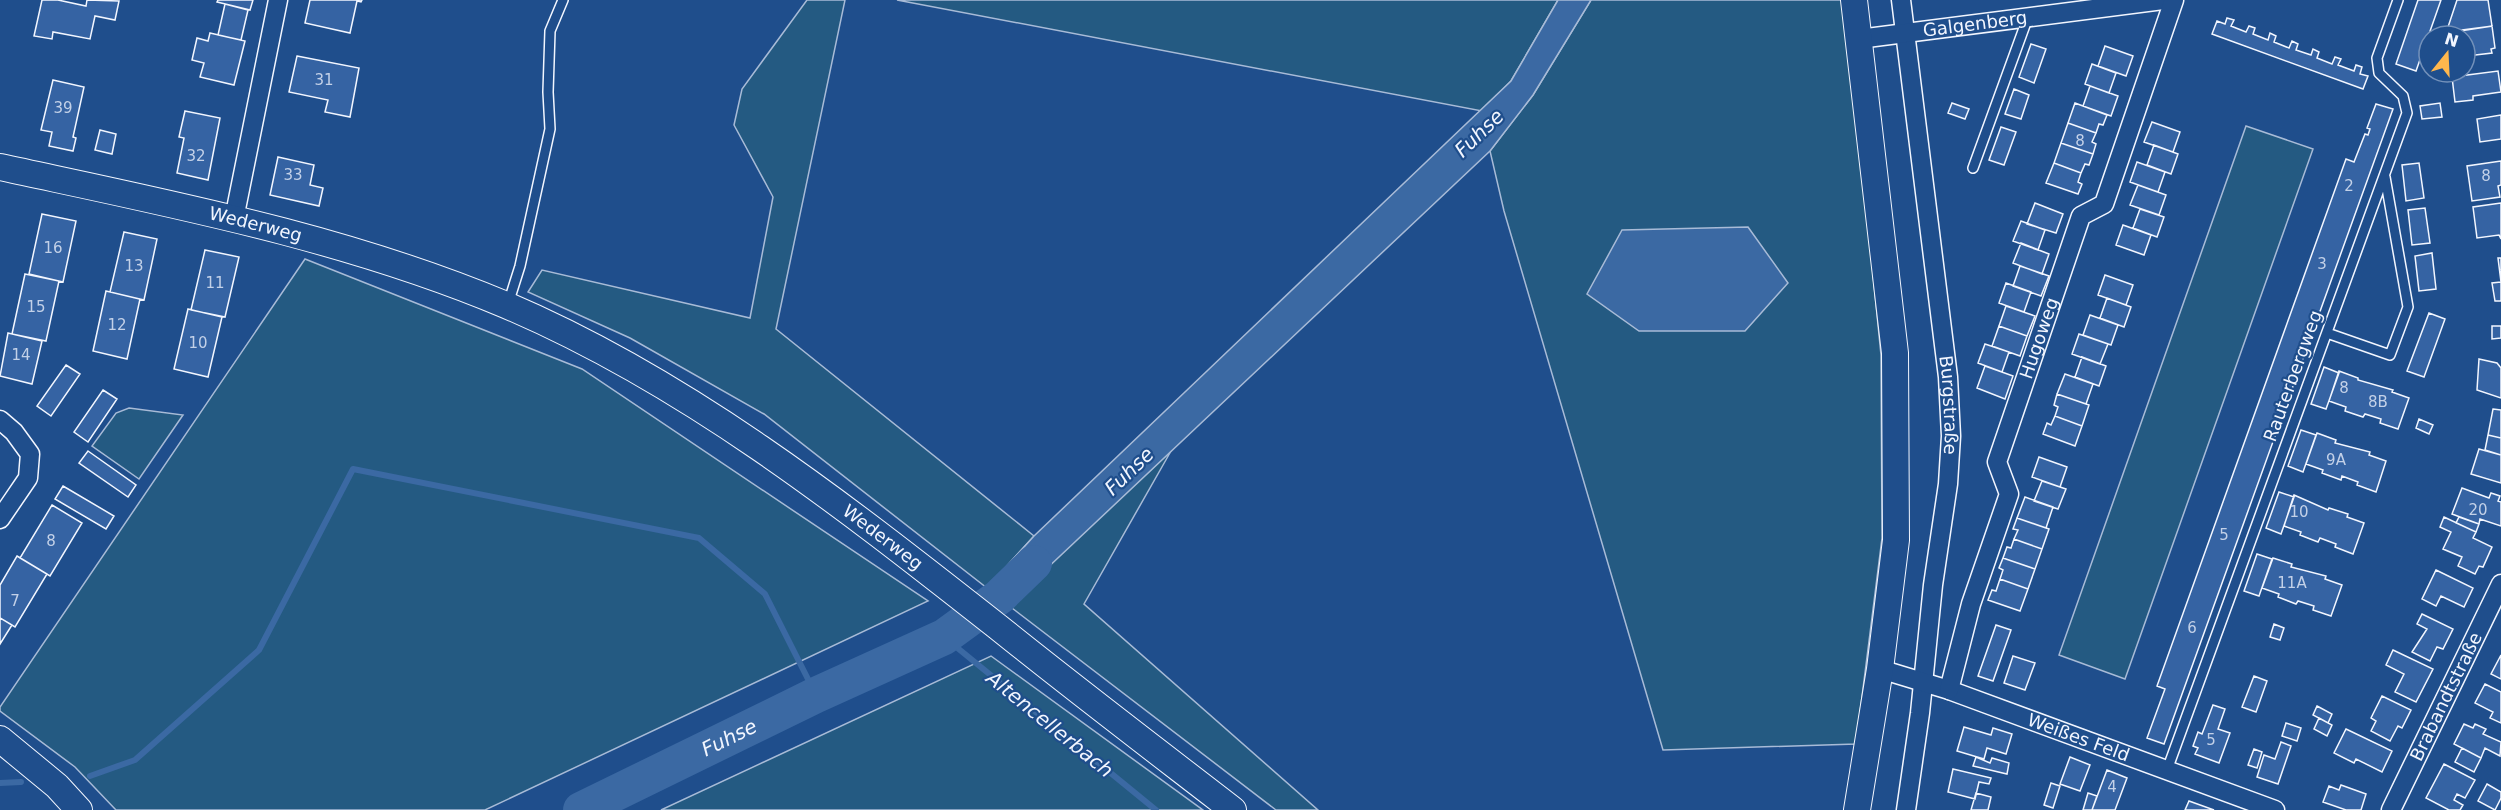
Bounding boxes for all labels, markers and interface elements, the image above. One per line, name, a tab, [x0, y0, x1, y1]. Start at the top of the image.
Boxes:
street label: Galgenberg	[1922, 7, 2028, 41]
north arrow	[2417, 24, 2477, 84]
text: N	[2442, 29, 2461, 51]
house number: 31	[314, 71, 334, 89]
house number: 39	[53, 99, 73, 117]
water label: Fuhse	[1450, 104, 1508, 162]
house number: 8	[2075, 132, 2085, 150]
house number: 32	[186, 147, 206, 165]
house number: 33	[283, 166, 303, 184]
house number: 8	[2481, 167, 2491, 185]
house number: 2	[2344, 177, 2354, 195]
street label: Wederweg	[207, 202, 304, 246]
house number: 16	[43, 239, 63, 257]
house number: 3	[2317, 255, 2327, 273]
house number: 13	[124, 257, 144, 275]
house number: 11	[205, 274, 225, 292]
street label: Hugoweg	[2015, 295, 2062, 382]
house number: 15	[26, 298, 46, 316]
street label: Rauterbergweg	[2259, 307, 2326, 444]
house number: 12	[107, 316, 127, 334]
house number: 10	[188, 334, 208, 352]
house number: 14	[11, 346, 31, 364]
street label: Burgstraße	[1935, 354, 1962, 455]
house number: 8	[2339, 379, 2349, 397]
house number: 8B	[2368, 393, 2388, 411]
water label: Fuhse	[1100, 442, 1158, 500]
house number: 9A	[2326, 451, 2347, 469]
street label: Wederweg	[839, 500, 927, 574]
house number: 20	[2468, 501, 2488, 519]
house number: 10	[2289, 503, 2309, 521]
house number: 5	[2219, 526, 2229, 544]
house number: 8	[46, 532, 56, 550]
house number: 11A	[2277, 574, 2307, 592]
house number: 7	[10, 592, 20, 610]
house number: 6	[2187, 619, 2197, 637]
street label: Brabandtstraße	[2406, 629, 2486, 764]
water label: Altencellerbach	[980, 664, 1118, 782]
street label: Weißes Feld	[2025, 709, 2133, 766]
water label: Fuhse	[698, 714, 761, 761]
house number: 5	[2206, 731, 2216, 749]
house number: 4	[2107, 778, 2117, 796]

